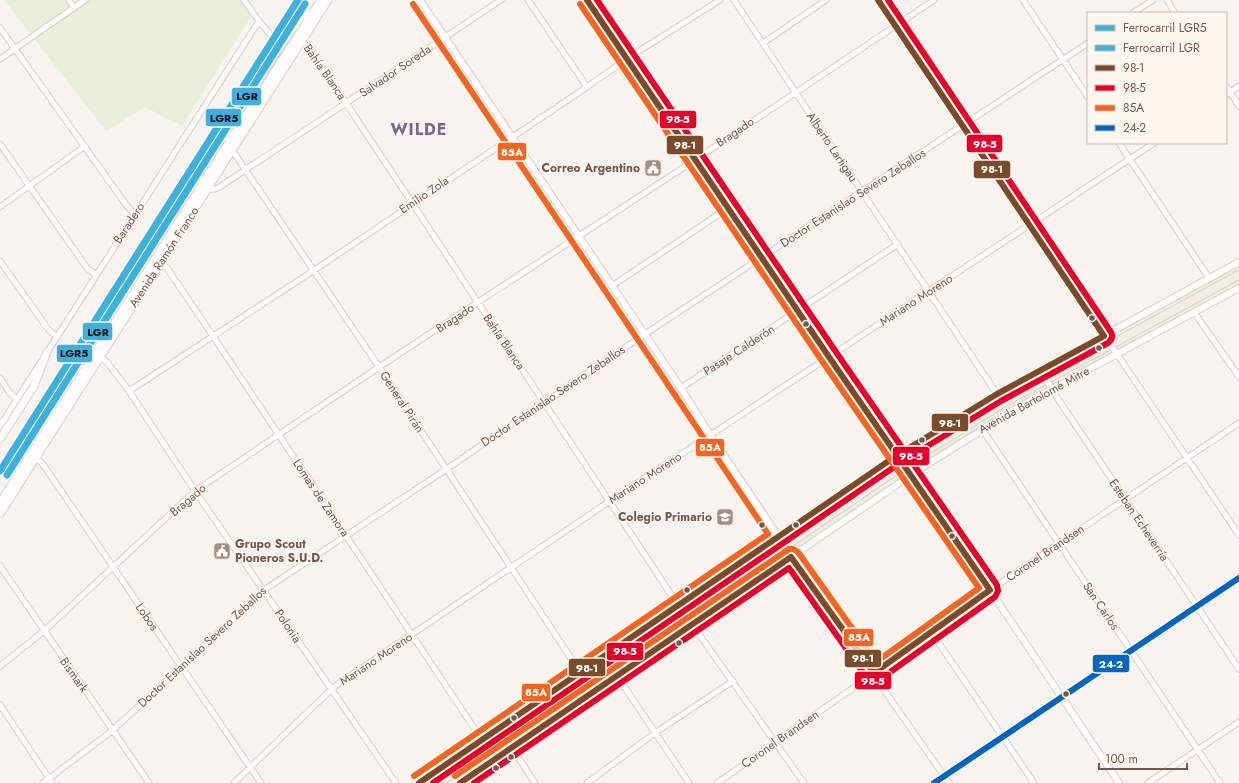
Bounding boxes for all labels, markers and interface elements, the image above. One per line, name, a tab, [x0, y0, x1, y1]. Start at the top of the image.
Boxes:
legend	[1087, 12, 1227, 144]
text: Ferrocarril LGR5	[1123, 19, 1207, 37]
text: Ferrocarril LGR	[1123, 39, 1200, 57]
street label: Salvador Soreda	[356, 40, 435, 102]
street label: Bahía Blanca	[299, 41, 351, 104]
text: 98-1	[1123, 59, 1144, 77]
text: 98-5	[1123, 79, 1146, 97]
line badge: LGR	[231, 87, 262, 106]
text: LGR	[236, 88, 259, 104]
text: 85A	[1123, 99, 1144, 117]
line badge: LGR5	[205, 108, 242, 127]
street label: Alberto Lartigau	[802, 108, 862, 186]
text: LGR5	[210, 110, 238, 126]
line badge: 98-5	[659, 110, 697, 129]
text: 98-5	[666, 111, 690, 127]
street label: Bragado	[712, 112, 758, 151]
district label: WILDE	[391, 118, 447, 141]
text: 24-2	[1123, 119, 1146, 137]
line badge: 98-5	[966, 134, 1003, 153]
line badge: 98-1	[666, 135, 704, 155]
text: 98-5	[973, 136, 997, 152]
text: 98-1	[674, 137, 696, 153]
line badge: 85A	[497, 142, 527, 161]
text: 85A	[501, 144, 524, 160]
street label: Doctor Estanislao Severo Zeballos	[777, 144, 930, 252]
public building icon: Correo Argentino	[643, 158, 663, 178]
place label: Correo Argentino	[541, 159, 640, 177]
line badge: 98-1	[973, 160, 1011, 179]
text: 98-1	[981, 161, 1003, 177]
street label: Emilio Zola	[396, 172, 453, 218]
street label: Baradero	[109, 198, 149, 247]
street label: Avenida Ramón Franco	[125, 203, 204, 311]
street label: Mariano Moreno	[876, 269, 957, 330]
street label: Bragado	[432, 299, 478, 337]
street label: Bahía Blanca	[479, 310, 530, 374]
unlabelled marker	[1087, 313, 1097, 323]
unlabelled marker	[801, 319, 811, 329]
street label: Pasaje Calderón	[700, 320, 778, 380]
line badge: LGR	[82, 322, 113, 341]
text: LGR	[87, 324, 110, 340]
street label: Doctor Estanislao Severo Zeballos	[477, 341, 629, 451]
unlabelled marker	[1094, 343, 1104, 353]
line badge: LGR5	[56, 344, 93, 363]
text: LGR5	[60, 345, 88, 361]
street label: Avenida Bartolomé Mitre	[975, 362, 1093, 438]
street label: General Pirán	[375, 368, 429, 436]
line badge: 98-1	[931, 413, 969, 432]
text: 98-1	[939, 415, 961, 431]
unlabelled marker	[917, 435, 927, 445]
line badge: 85A	[695, 438, 725, 457]
text: 85A	[699, 439, 722, 455]
line badge: 98-5	[892, 446, 930, 466]
street label: Mariano Moreno	[605, 447, 686, 508]
text: 98-5	[899, 448, 923, 464]
street label: Lomas de Zamora	[288, 456, 354, 541]
street label: Esteban Echeverría	[1105, 475, 1173, 565]
street label: Bragado	[166, 479, 210, 521]
school or university icon: Colegio Primario	[715, 507, 735, 527]
place label: Colegio Primario	[618, 508, 712, 526]
unlabelled marker	[757, 520, 767, 530]
unlabelled marker	[791, 520, 801, 530]
street label: Coronel Brandsen	[1002, 520, 1088, 586]
unlabelled marker	[947, 531, 957, 541]
place label: Grupo Scout Pioneros S.U.D.	[235, 535, 324, 567]
public building icon: Grupo Scout Pioneros S.U.D.	[212, 541, 232, 561]
street label: San Carlos	[1078, 578, 1124, 634]
street label: Doctor Estanislao Severo Zeballos	[134, 582, 271, 712]
unlabelled marker	[682, 585, 692, 595]
street label: Lobos	[131, 599, 163, 635]
street label: Polonia	[270, 606, 306, 647]
street label: Mariano Moreno	[336, 628, 416, 690]
line badge: 85A	[843, 628, 874, 647]
text: 85A	[848, 629, 871, 645]
unlabelled marker	[674, 638, 684, 648]
line badge: 98-5	[606, 642, 644, 661]
text: 98-5	[613, 643, 637, 659]
line badge: 98-1	[844, 649, 882, 668]
text: 98-1	[852, 650, 874, 666]
street label: Bismark	[55, 654, 93, 697]
line badge: 24-2	[1092, 654, 1130, 673]
text: 24-2	[1099, 656, 1123, 672]
line badge: 98-1	[568, 658, 606, 677]
text: 98-1	[576, 660, 598, 676]
line badge: 98-5	[854, 671, 892, 690]
text: 98-5	[861, 673, 885, 689]
line badge: 85A	[521, 683, 551, 702]
text: 85A	[525, 684, 548, 700]
unlabelled marker	[1061, 689, 1071, 699]
street label: Coronel Brandsen	[738, 705, 822, 773]
unlabelled marker	[509, 713, 519, 723]
scale bar	[1099, 745, 1187, 771]
text: 100 m	[1105, 750, 1138, 768]
unlabelled marker	[506, 752, 516, 762]
unlabelled marker	[491, 763, 501, 773]

